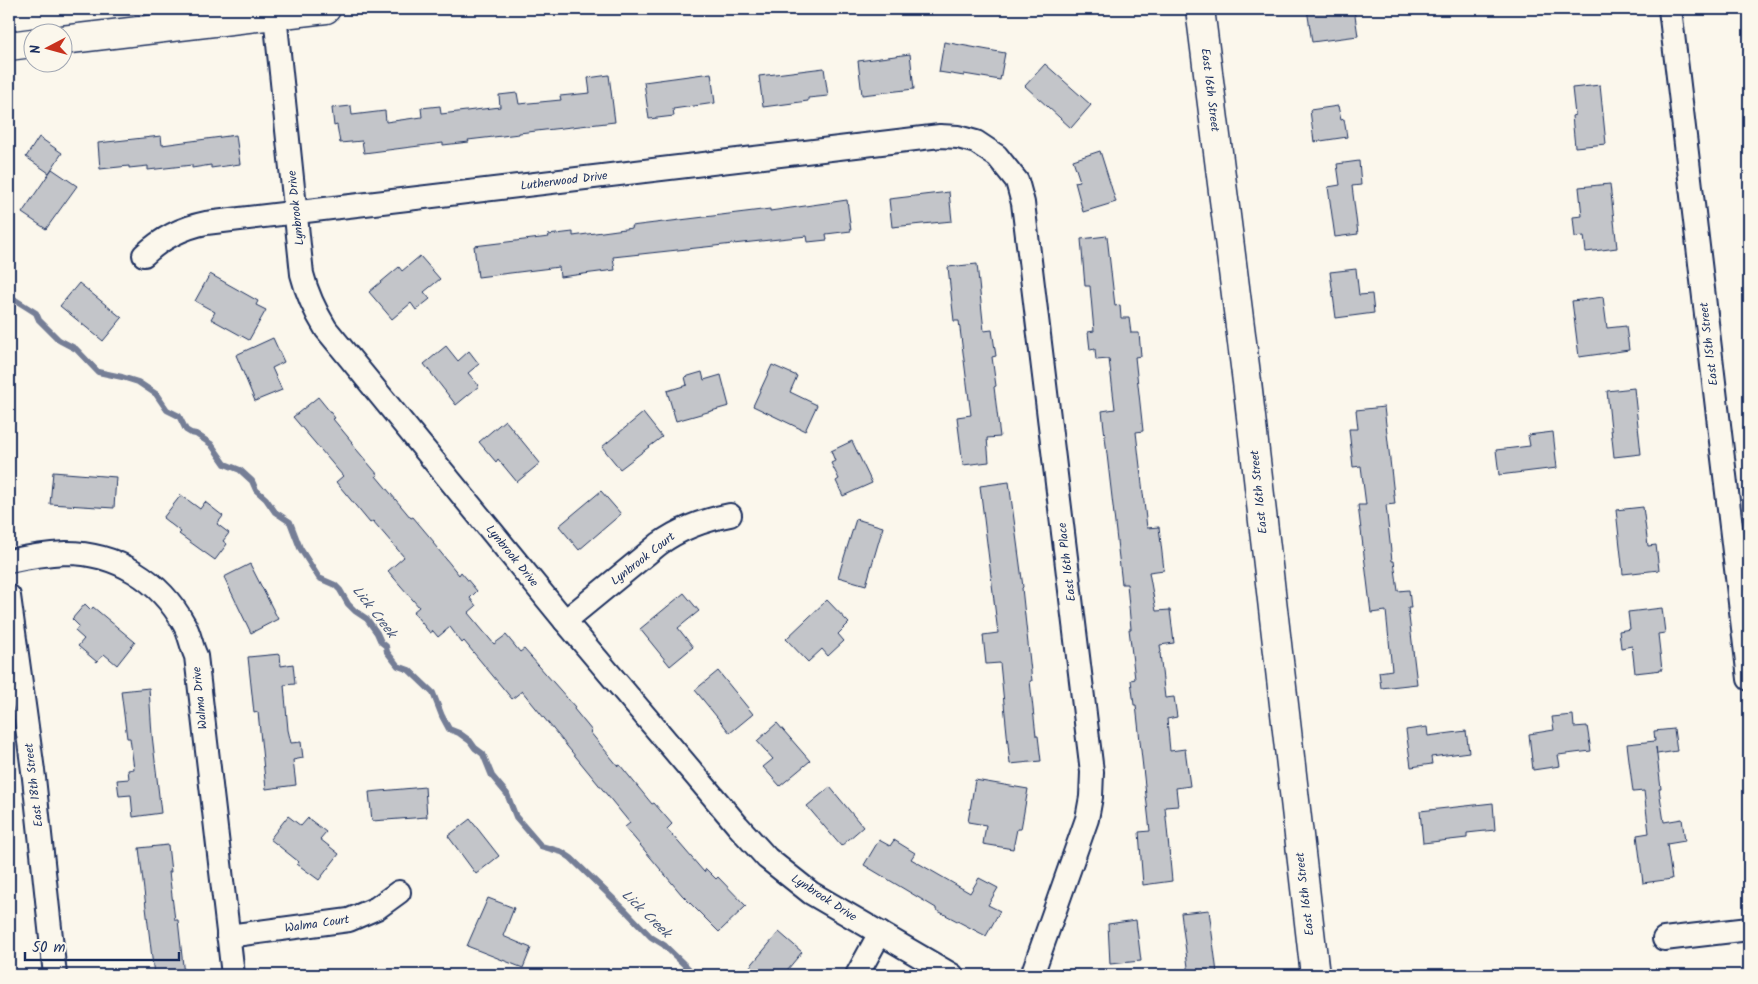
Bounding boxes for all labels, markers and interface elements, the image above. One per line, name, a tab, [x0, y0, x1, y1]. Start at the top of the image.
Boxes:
north arrow	[22, 22, 72, 72]
text: N	[25, 44, 47, 55]
street label: East 16th Street	[1195, 47, 1225, 133]
street label: Lutherwood Drive	[519, 166, 609, 196]
street label: Lynbrook Drive	[283, 169, 309, 246]
street label: East 15th Street	[1694, 301, 1724, 387]
street label: East 16th Street	[1245, 449, 1273, 535]
street label: Lynbrook Drive	[481, 521, 543, 592]
street label: East 16th Place	[1053, 521, 1081, 603]
street label: Lynbrook Court	[607, 528, 680, 590]
water label: Lick Creek	[346, 581, 403, 645]
street label: Walma Drive	[187, 665, 213, 730]
street label: East 18th Street	[19, 742, 49, 828]
street label: East 16th Street	[1290, 851, 1320, 937]
street label: Lynbrook Drive	[787, 870, 861, 927]
water label: Lick Creek	[616, 885, 678, 945]
street label: Walma Court	[284, 910, 351, 938]
scale bar	[25, 929, 179, 961]
text: 50 m	[32, 936, 66, 960]

